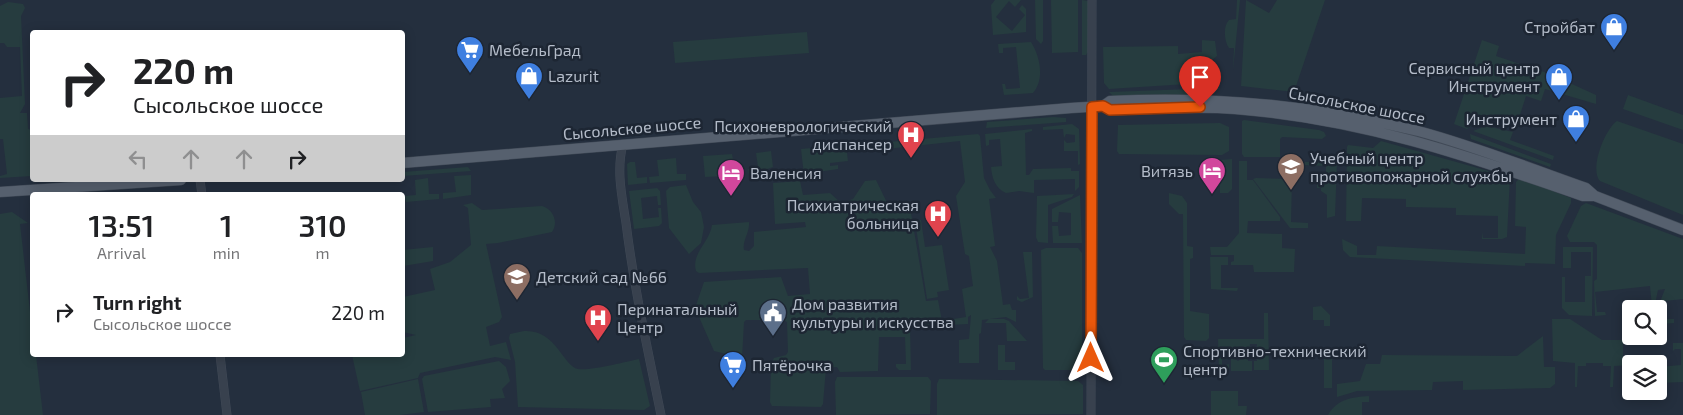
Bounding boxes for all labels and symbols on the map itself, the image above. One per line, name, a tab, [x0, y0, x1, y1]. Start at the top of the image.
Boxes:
shop icon: Стройбат	[1599, 12, 1629, 51]
place label: Стройбат	[1524, 17, 1595, 36]
supermarket icon: МебельГрад	[455, 35, 485, 74]
place label: МебельГрад	[489, 40, 581, 59]
pin	[1179, 56, 1221, 107]
place label: Сервисный центр Инструмент	[1409, 58, 1540, 96]
shop icon: Lazurit	[514, 61, 544, 100]
shop icon: Сервисный центр Инструмент	[1544, 62, 1574, 101]
place label: Lazurit	[548, 66, 599, 85]
street label: Сысольское шоссе	[1287, 82, 1427, 127]
shop icon: Инструмент	[1561, 104, 1591, 143]
place label: Инструмент	[1465, 109, 1557, 129]
street label: Сысольское шоссе	[562, 112, 702, 143]
place label: Психоневрологический диспансер	[714, 116, 892, 153]
hospital icon: Психоневрологический диспансер	[896, 120, 926, 159]
place label: Учебный центр противопожарной службы	[1310, 148, 1512, 186]
school or university icon: Учебный центр противопожарной службы	[1276, 152, 1306, 191]
hotel icon: Витязь	[1197, 156, 1227, 195]
hotel icon: Валенсия	[716, 158, 746, 197]
place label: Витязь	[1141, 161, 1193, 180]
place label: Валенсия	[750, 163, 822, 182]
place label: Психиатрическая больница	[787, 195, 919, 232]
hospital icon: Психиатрическая больница	[923, 199, 953, 238]
school or university icon: Детский сад №66	[502, 262, 532, 301]
place label: Детский сад №66	[536, 267, 667, 286]
place label: Дом развития культуры и искусства	[792, 294, 954, 332]
public building icon: Дом развития культуры и искусства	[758, 298, 788, 337]
place label: Перинатальный Центр	[617, 299, 737, 336]
hospital icon: Перинатальный Центр	[583, 303, 613, 342]
position arrow	[1064, 331, 1116, 383]
place label: Спортивно-технический центр	[1183, 341, 1367, 378]
sports icon: Спортивно-технический центр	[1149, 345, 1179, 384]
supermarket icon: Пятёрочка	[718, 350, 748, 389]
place label: Пятёрочка	[752, 355, 832, 374]

